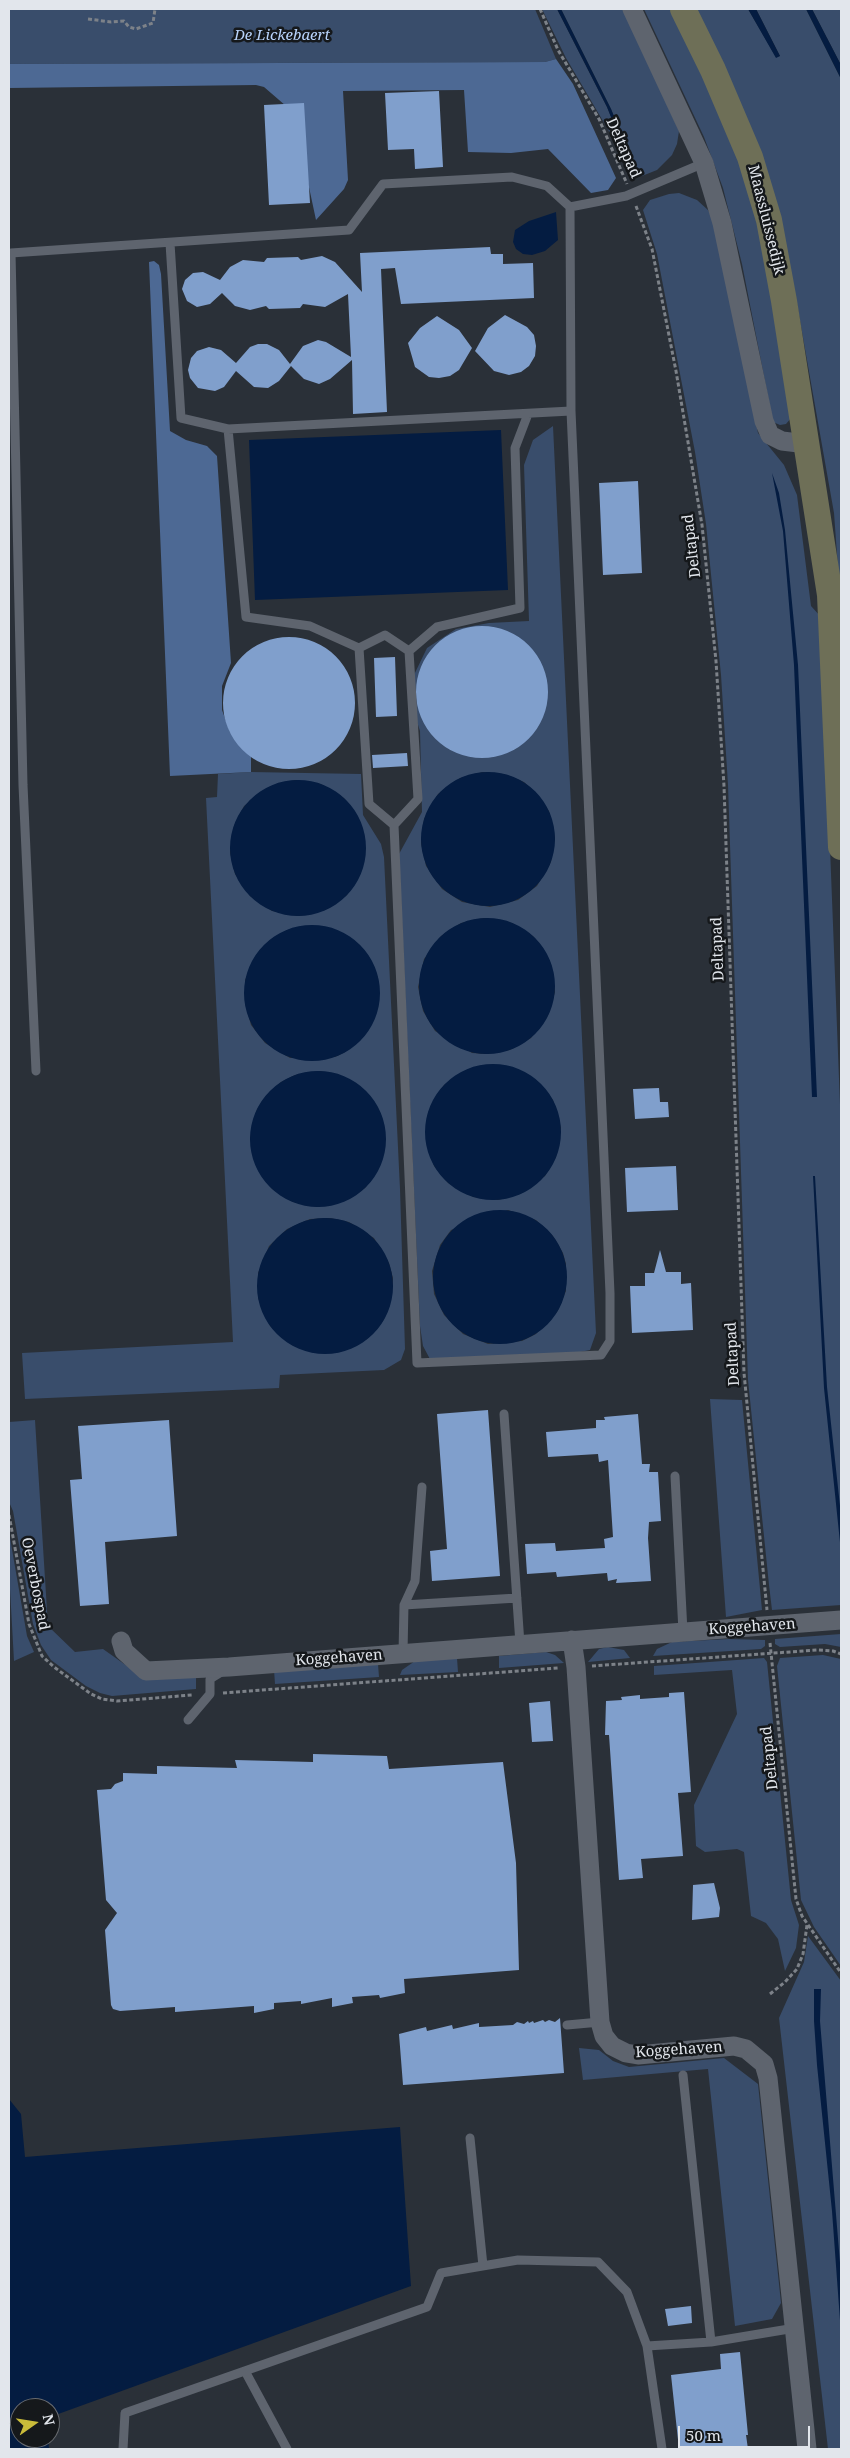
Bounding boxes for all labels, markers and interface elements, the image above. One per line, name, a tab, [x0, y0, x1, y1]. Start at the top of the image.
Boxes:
park label: De Lickebaert	[234, 27, 330, 45]
street label: Deltapad	[602, 115, 644, 181]
street label: Maassluissedijk	[744, 163, 788, 277]
street label: Deltapad	[679, 513, 705, 579]
street label: Deltapad	[708, 917, 728, 981]
street label: Deltapad	[722, 1321, 744, 1387]
street label: Oeverbospad	[17, 1536, 53, 1632]
street label: Koggehaven	[708, 1615, 796, 1639]
street label: Koggehaven	[295, 1646, 383, 1670]
street label: Deltapad	[758, 1725, 782, 1791]
street label: Koggehaven	[635, 2038, 723, 2062]
north arrow	[10, 2398, 60, 2448]
text: N	[39, 2412, 60, 2427]
scale bar	[680, 2416, 812, 2448]
text: 50 m	[686, 2425, 721, 2445]

